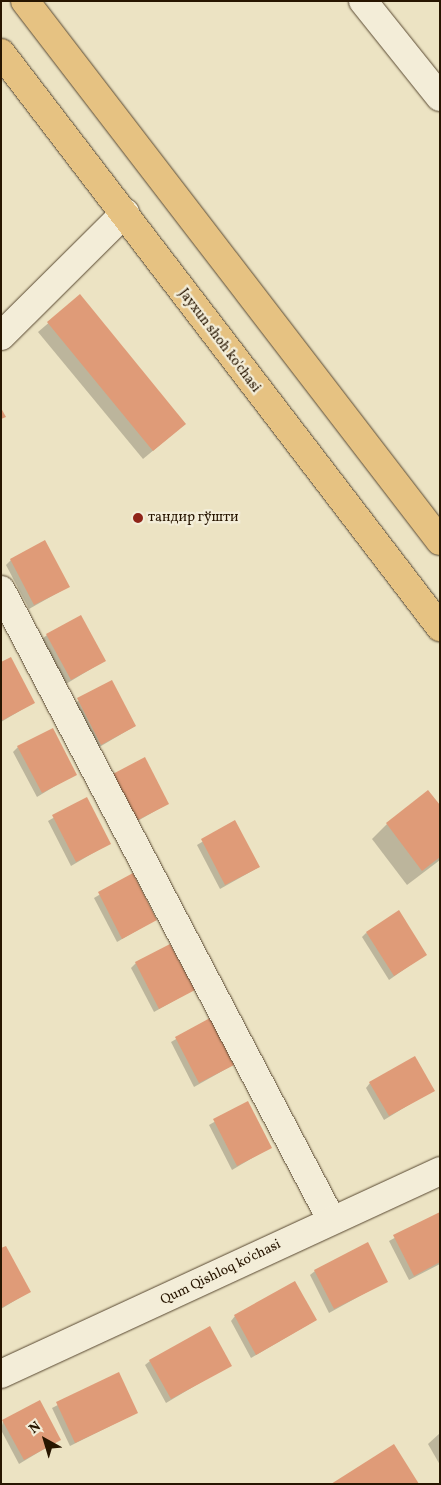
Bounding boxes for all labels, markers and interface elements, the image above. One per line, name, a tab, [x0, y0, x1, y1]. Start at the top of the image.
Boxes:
street label: Jayxun shoh ko'chasi	[174, 286, 264, 396]
place label: тандир гўшти	[148, 510, 239, 526]
marker: тандир гўшти	[132, 512, 144, 524]
street label: Qum Qishloq ko'chasi	[158, 1237, 284, 1309]
north arrow	[20, 1415, 70, 1465]
text: N	[25, 1417, 45, 1439]

